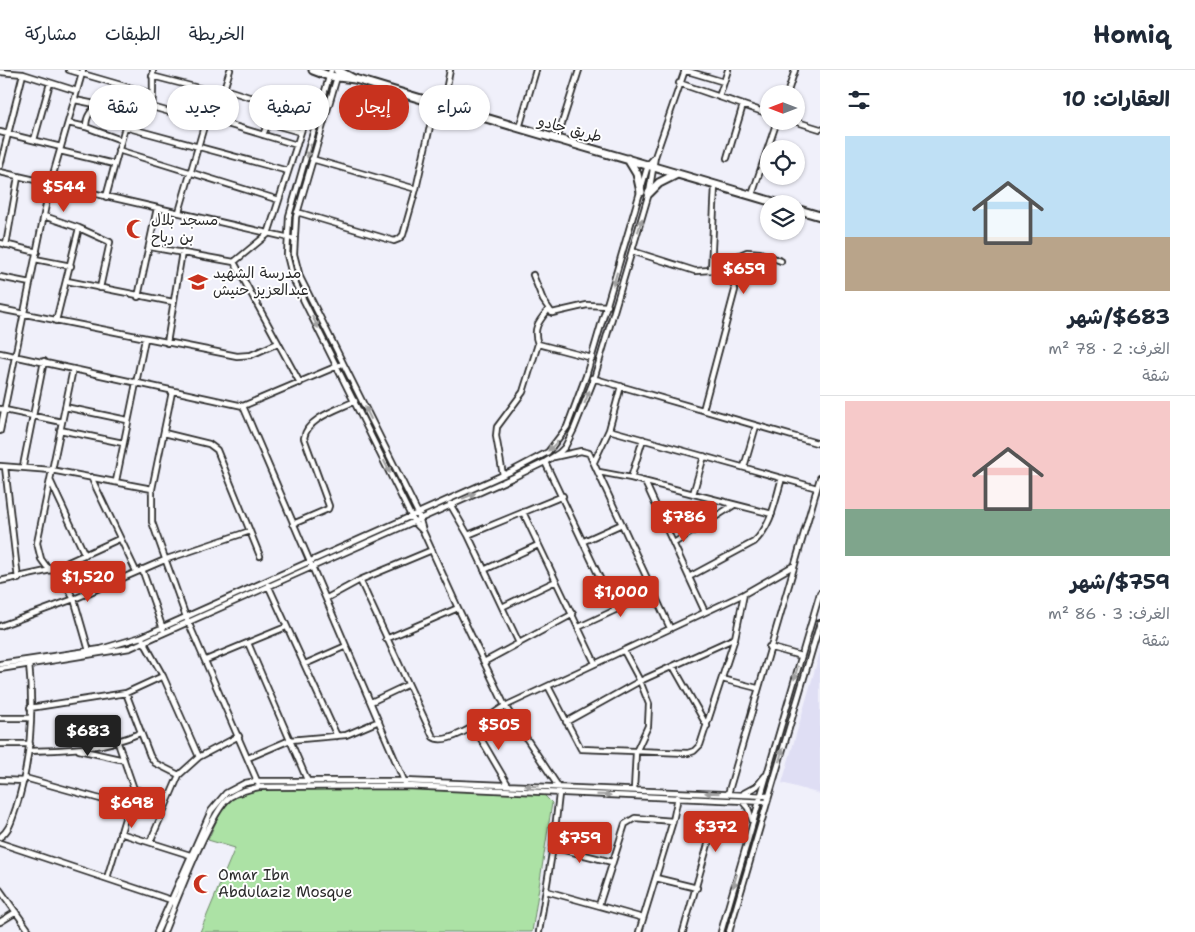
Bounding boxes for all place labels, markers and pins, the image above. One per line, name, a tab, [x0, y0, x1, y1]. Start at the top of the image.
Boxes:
pin: $544	[34, 170, 94, 213]
place label: مسجد بلال بن رباح	[151, 210, 218, 247]
mosque icon: مسجد بلال بن رباح	[125, 218, 147, 240]
pin: $659	[714, 252, 774, 295]
place label: مدرسة الشهيد عبدالعزيز حنيش	[213, 263, 309, 300]
school or university icon: مدرسة الشهيد عبدالعزيز حنيش	[187, 271, 209, 293]
pin: $786	[654, 500, 714, 543]
pin: $1,520	[47, 560, 129, 603]
pin: $1,000	[580, 576, 662, 618]
pin: $505	[469, 708, 529, 751]
pin: $683	[58, 714, 118, 757]
pin: $698	[102, 786, 162, 829]
pin: $372	[686, 810, 746, 853]
pin: $759	[550, 822, 610, 864]
place label: Omar Ibn Abdulaziz Mosque	[218, 865, 352, 902]
mosque icon: Omar Ibn Abdulaziz Mosque	[192, 873, 214, 895]

